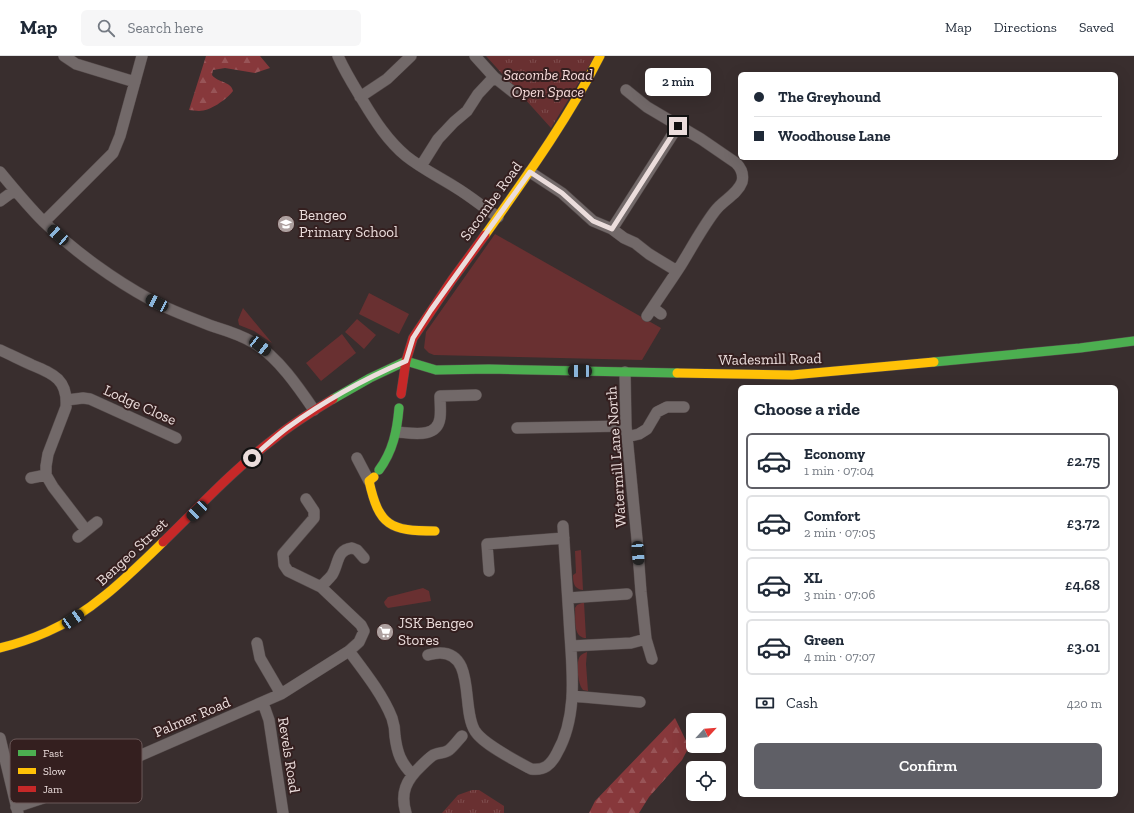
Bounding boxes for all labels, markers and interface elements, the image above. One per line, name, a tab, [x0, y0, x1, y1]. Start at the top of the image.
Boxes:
search box	[81, 10, 361, 46]
text: Map	[20, 16, 57, 39]
icon: search	[95, 17, 117, 39]
text: Search here	[127, 19, 203, 37]
text: Map	[945, 19, 972, 36]
text: Directions	[994, 19, 1057, 36]
text: Saved	[1079, 19, 1114, 36]
park label: Sacombe Road Open Space	[503, 66, 593, 101]
callout: 2 min	[645, 68, 711, 96]
text: 2 min	[662, 74, 694, 89]
text: The Greyhound	[778, 88, 881, 106]
route end	[669, 117, 687, 135]
text: Woodhouse Lane	[778, 127, 891, 145]
street label: Sacombe Road	[456, 157, 526, 244]
place label: Bengeo Primary School	[299, 206, 398, 241]
school or university icon: Bengeo Primary School	[276, 214, 296, 234]
car	[45, 223, 71, 247]
car	[144, 292, 170, 314]
car	[247, 334, 273, 358]
street label: Wadesmill Road	[718, 349, 823, 369]
car	[568, 365, 592, 377]
street label: Lodge Close	[101, 381, 179, 429]
street label: Watermill Lane North	[602, 385, 630, 528]
text: Choose a ride	[754, 398, 860, 420]
icon: car	[756, 443, 792, 479]
text: Economy	[804, 445, 865, 463]
route start	[243, 449, 261, 467]
text: £2.75	[1067, 452, 1100, 470]
text: 1 min · 07:04	[804, 463, 874, 478]
car	[184, 498, 210, 524]
icon: car	[756, 505, 792, 541]
text: Comfort	[804, 507, 860, 525]
street label: Bengeo Street	[93, 514, 172, 589]
text: £3.72	[1067, 514, 1100, 532]
text: 2 min · 07:05	[804, 525, 875, 540]
car	[631, 541, 645, 565]
icon: car	[756, 567, 792, 603]
text: XL	[804, 569, 822, 587]
text: £4.68	[1065, 576, 1100, 594]
text: 3 min · 07:06	[804, 587, 875, 602]
car	[60, 607, 86, 631]
place label: JSK Bengeo Stores	[398, 614, 474, 649]
supermarket icon: JSK Bengeo Stores	[375, 622, 395, 642]
icon: car	[756, 629, 792, 665]
text: Green	[804, 631, 844, 649]
text: £3.01	[1067, 638, 1100, 656]
text: 4 min · 07:07	[804, 649, 875, 664]
icon: cash	[754, 692, 776, 714]
street label: Palmer Road	[151, 693, 234, 741]
text: Cash	[786, 694, 818, 712]
text: 420 m	[1067, 696, 1102, 711]
north arrow	[686, 713, 726, 753]
map controls	[686, 713, 726, 801]
street label: Revels Road	[274, 716, 304, 795]
legend	[10, 739, 142, 803]
button: Confirm	[754, 743, 1102, 789]
text: Fast	[43, 747, 64, 760]
button: locate	[686, 761, 726, 801]
text: Slow	[43, 765, 66, 778]
text: Jam	[43, 783, 63, 796]

